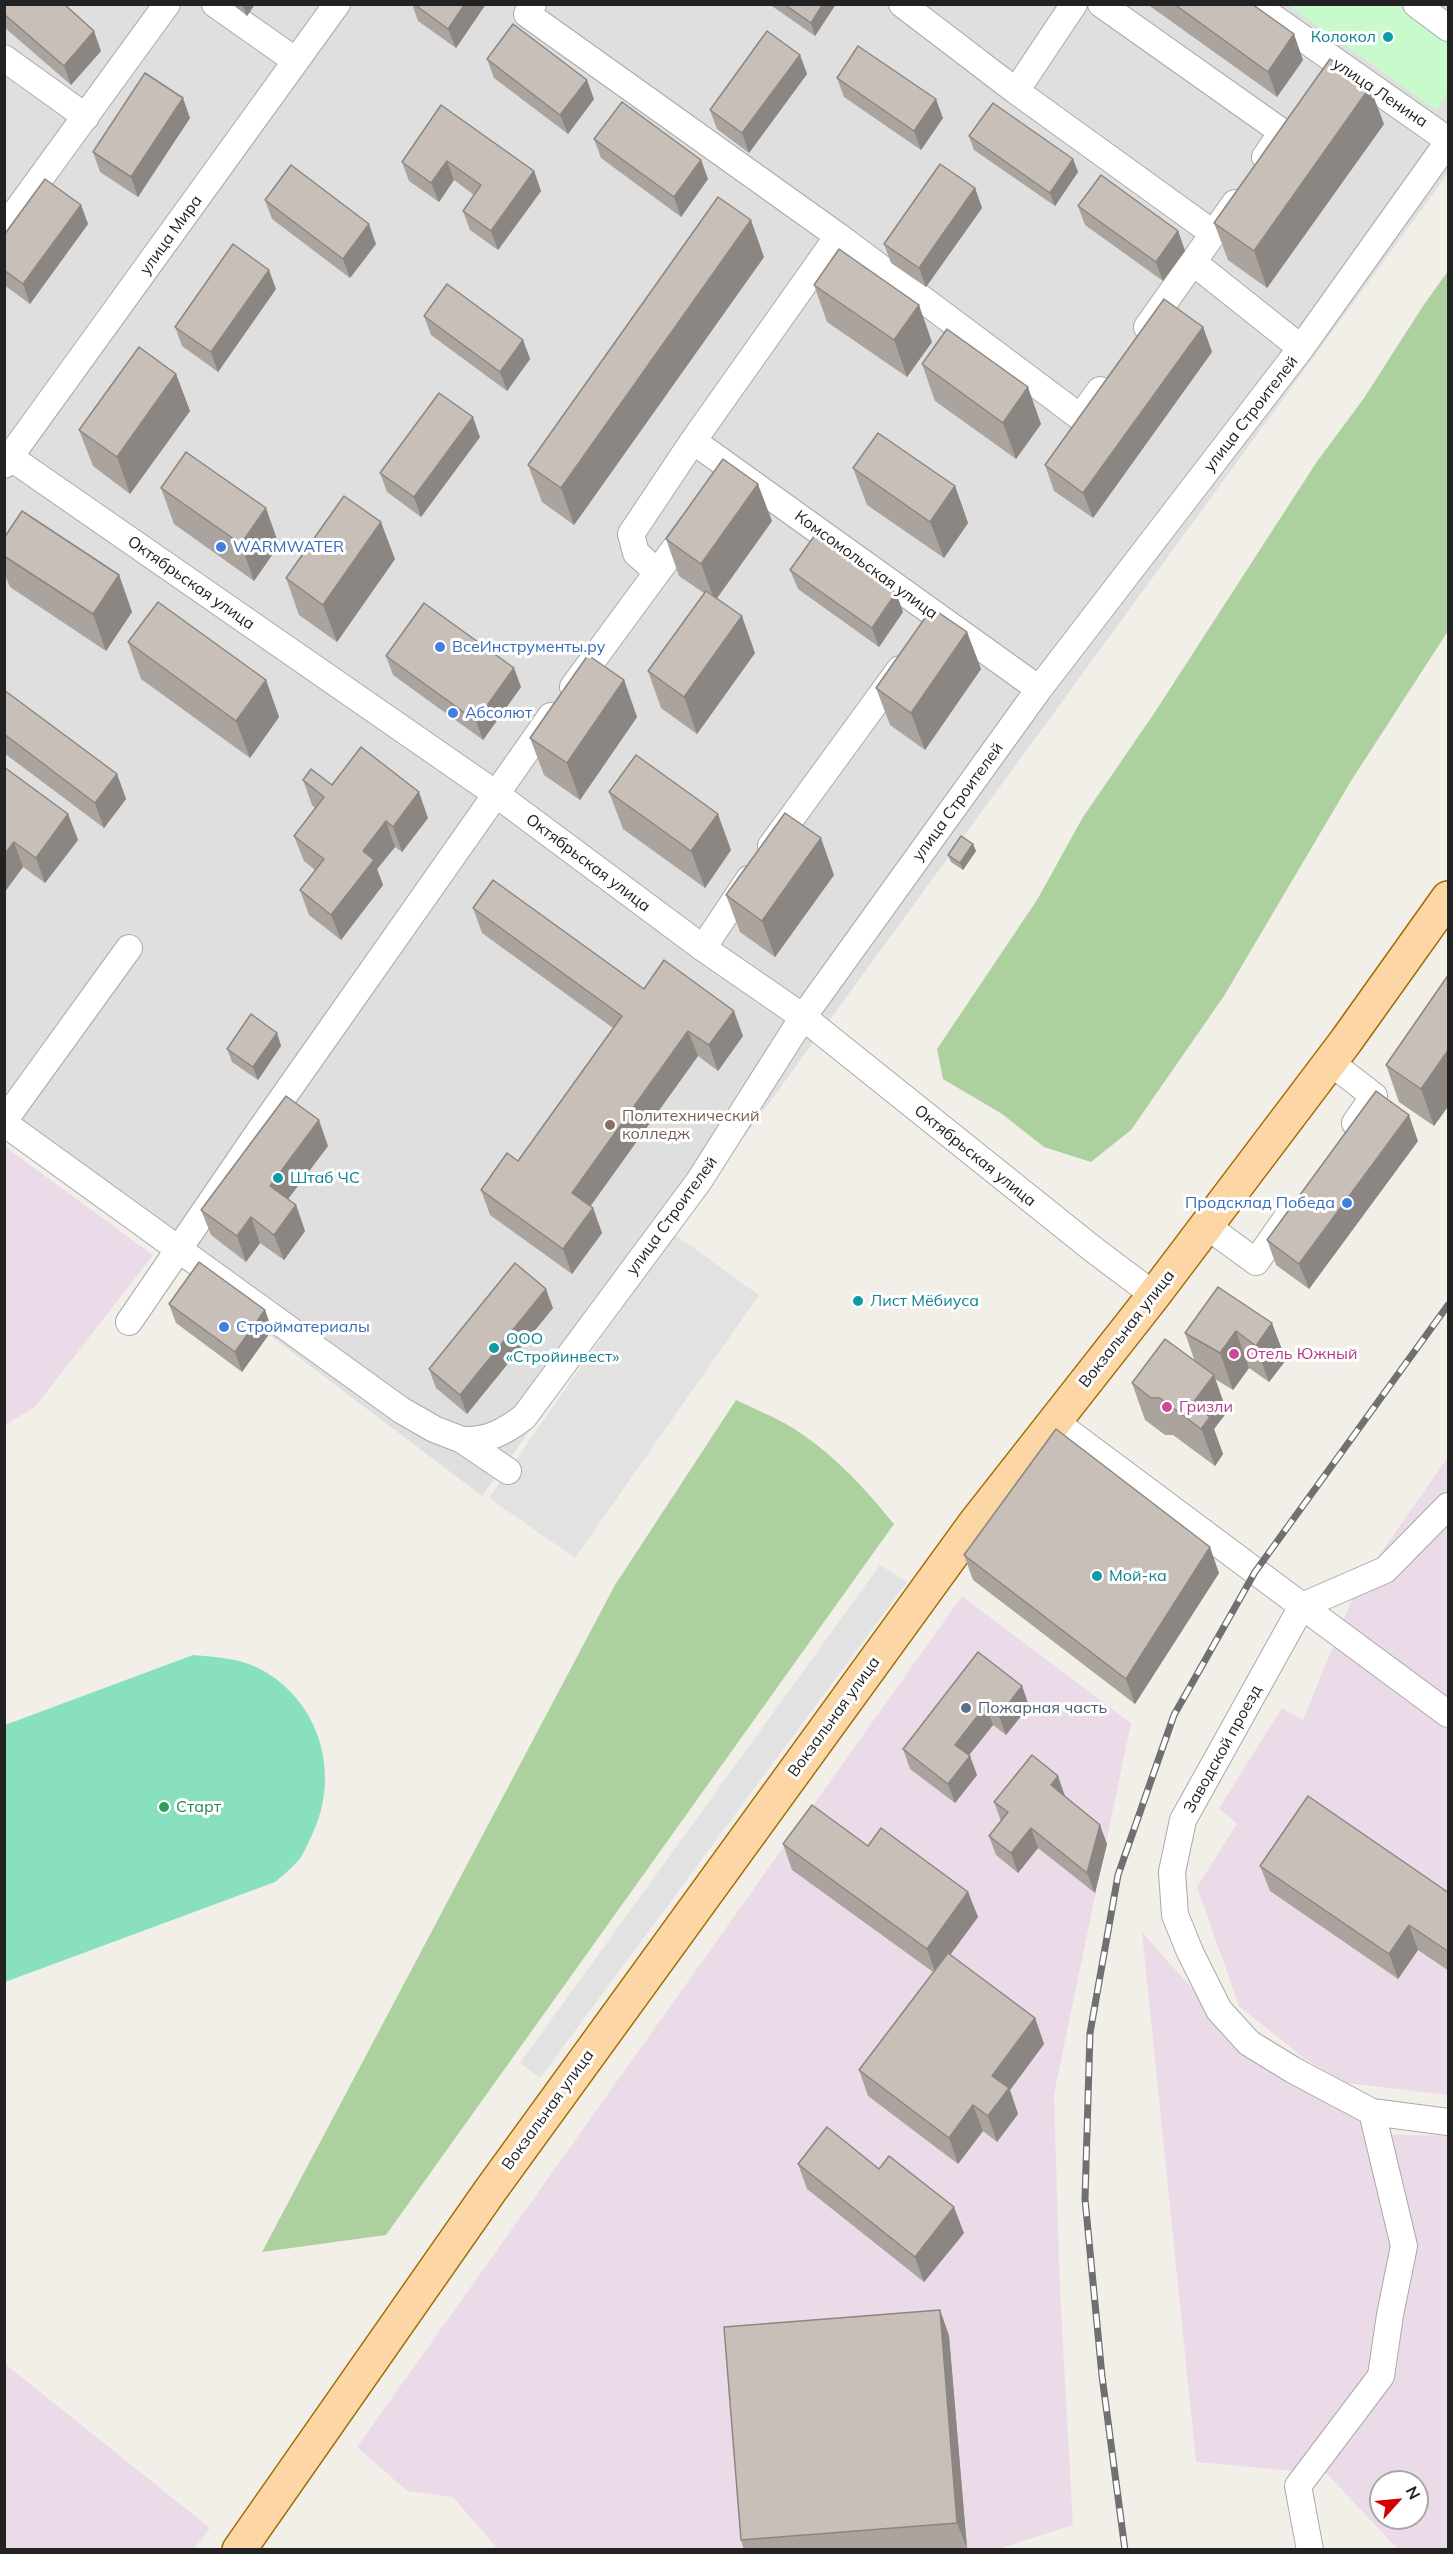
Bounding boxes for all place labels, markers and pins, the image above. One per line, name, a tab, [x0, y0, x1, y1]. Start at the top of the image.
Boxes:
place label: Колокол	[1311, 27, 1376, 47]
marker: Колокол	[1381, 30, 1395, 44]
place label: WARMWATER	[233, 537, 344, 557]
marker: WARMWATER	[214, 540, 228, 554]
place label: ВсеИнструменты.ру	[452, 637, 605, 657]
marker: ВсеИнструменты.ру	[433, 640, 447, 654]
place label: Абсолют	[465, 703, 532, 723]
marker: Абсолют	[446, 706, 460, 720]
place label: Политехнический колледж	[622, 1106, 760, 1144]
marker: Политехнический колледж	[603, 1118, 617, 1132]
place label: Штаб ЧС	[290, 1168, 360, 1188]
marker: Штаб ЧС	[271, 1171, 285, 1185]
place label: Продсклад Победа	[1185, 1193, 1335, 1213]
marker: Продсклад Победа	[1340, 1196, 1354, 1210]
place label: Лист Мёбиуса	[870, 1291, 979, 1311]
marker: Лист Мёбиуса	[851, 1294, 865, 1308]
place label: Стройматериалы	[236, 1317, 370, 1337]
marker: Стройматериалы	[217, 1320, 231, 1334]
place label: ООО «Стройинвест»	[506, 1329, 619, 1367]
marker: ООО «Стройинвест»	[487, 1341, 501, 1355]
place label: Отель Южный	[1246, 1344, 1357, 1364]
marker: Отель Южный	[1227, 1347, 1241, 1361]
place label: Гризли	[1179, 1397, 1233, 1417]
marker: Гризли	[1160, 1400, 1174, 1414]
place label: Мой-ка	[1109, 1566, 1167, 1586]
marker: Мой-ка	[1090, 1569, 1104, 1583]
place label: Пожарная часть	[978, 1698, 1107, 1718]
marker: Пожарная часть	[959, 1701, 973, 1715]
place label: Старт	[176, 1797, 221, 1817]
marker: Старт	[157, 1800, 171, 1814]

